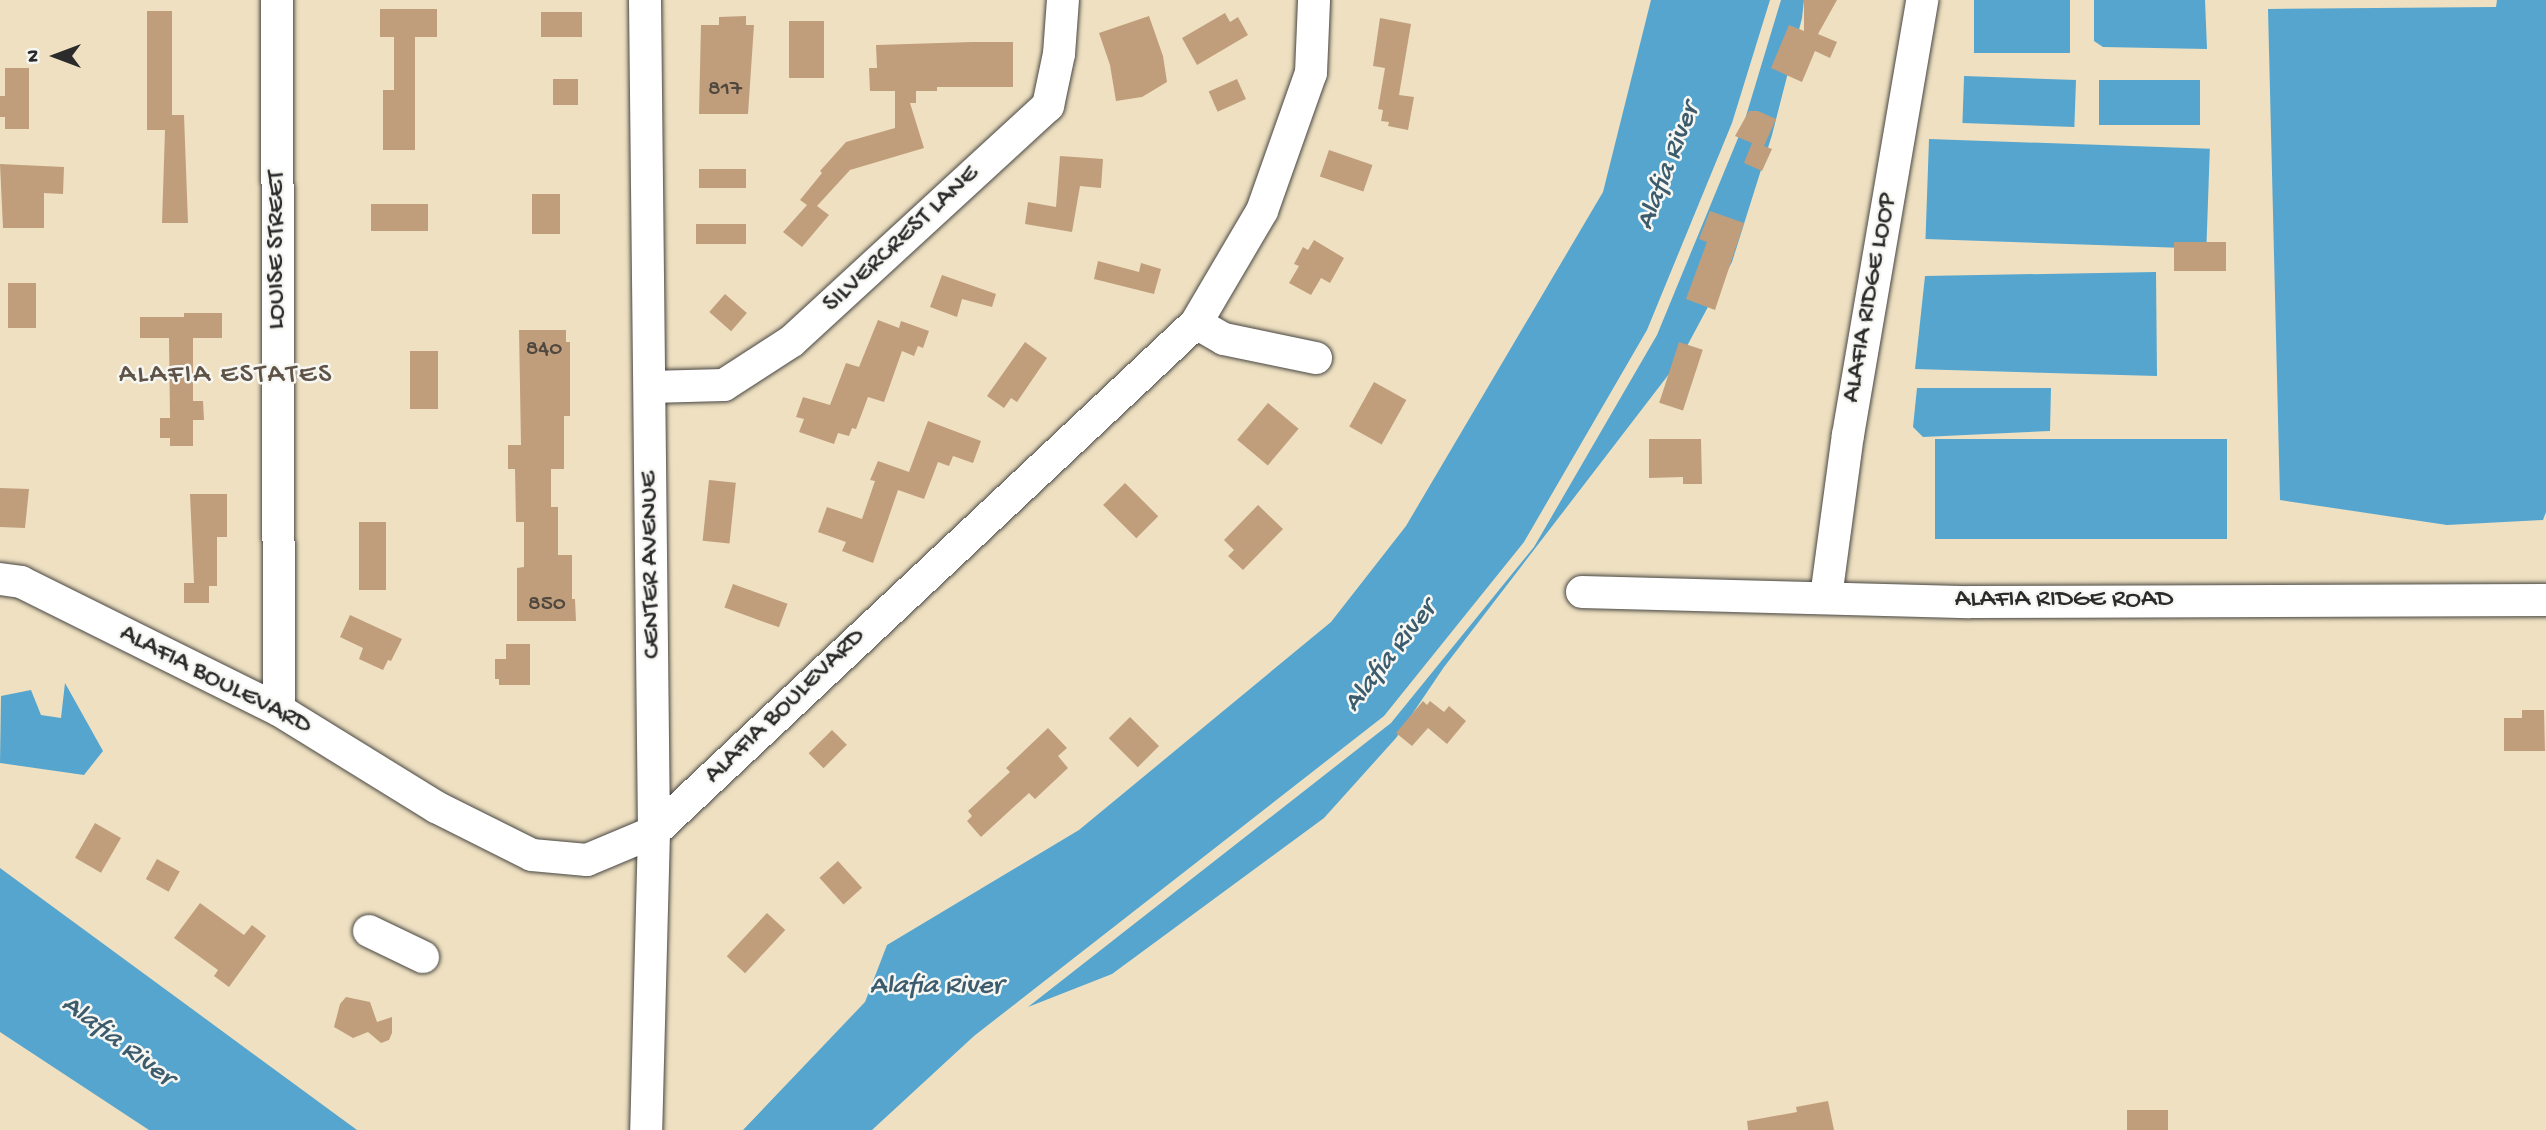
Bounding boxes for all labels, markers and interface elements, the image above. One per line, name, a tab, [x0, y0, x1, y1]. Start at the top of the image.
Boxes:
north arrow	[21, 21, 91, 91]
text: N	[23, 50, 46, 62]
house number: 817	[708, 76, 742, 104]
water label: Alafia River	[1630, 99, 1708, 235]
street label: SILVERCREST LANE	[817, 160, 987, 320]
street label: LOUISE STREET	[262, 171, 294, 329]
street label: ALAFIA RIDGE LOOP	[1837, 191, 1905, 405]
house number: 840	[526, 336, 562, 364]
district label: ALAFIA ESTATES	[121, 359, 331, 393]
street label: CENTER AVENUE	[635, 471, 669, 659]
street label: ALAFIA RIDGE ROAD	[1955, 585, 2173, 617]
house number: 850	[528, 591, 566, 619]
water label: Alafia River	[1337, 594, 1445, 720]
street label: ALAFIA BOULEVARD	[114, 619, 316, 743]
street label: ALAFIA BOULEVARD	[699, 622, 873, 792]
water label: Alafia River	[870, 970, 1002, 1004]
water label: Alafia River	[54, 989, 180, 1095]

